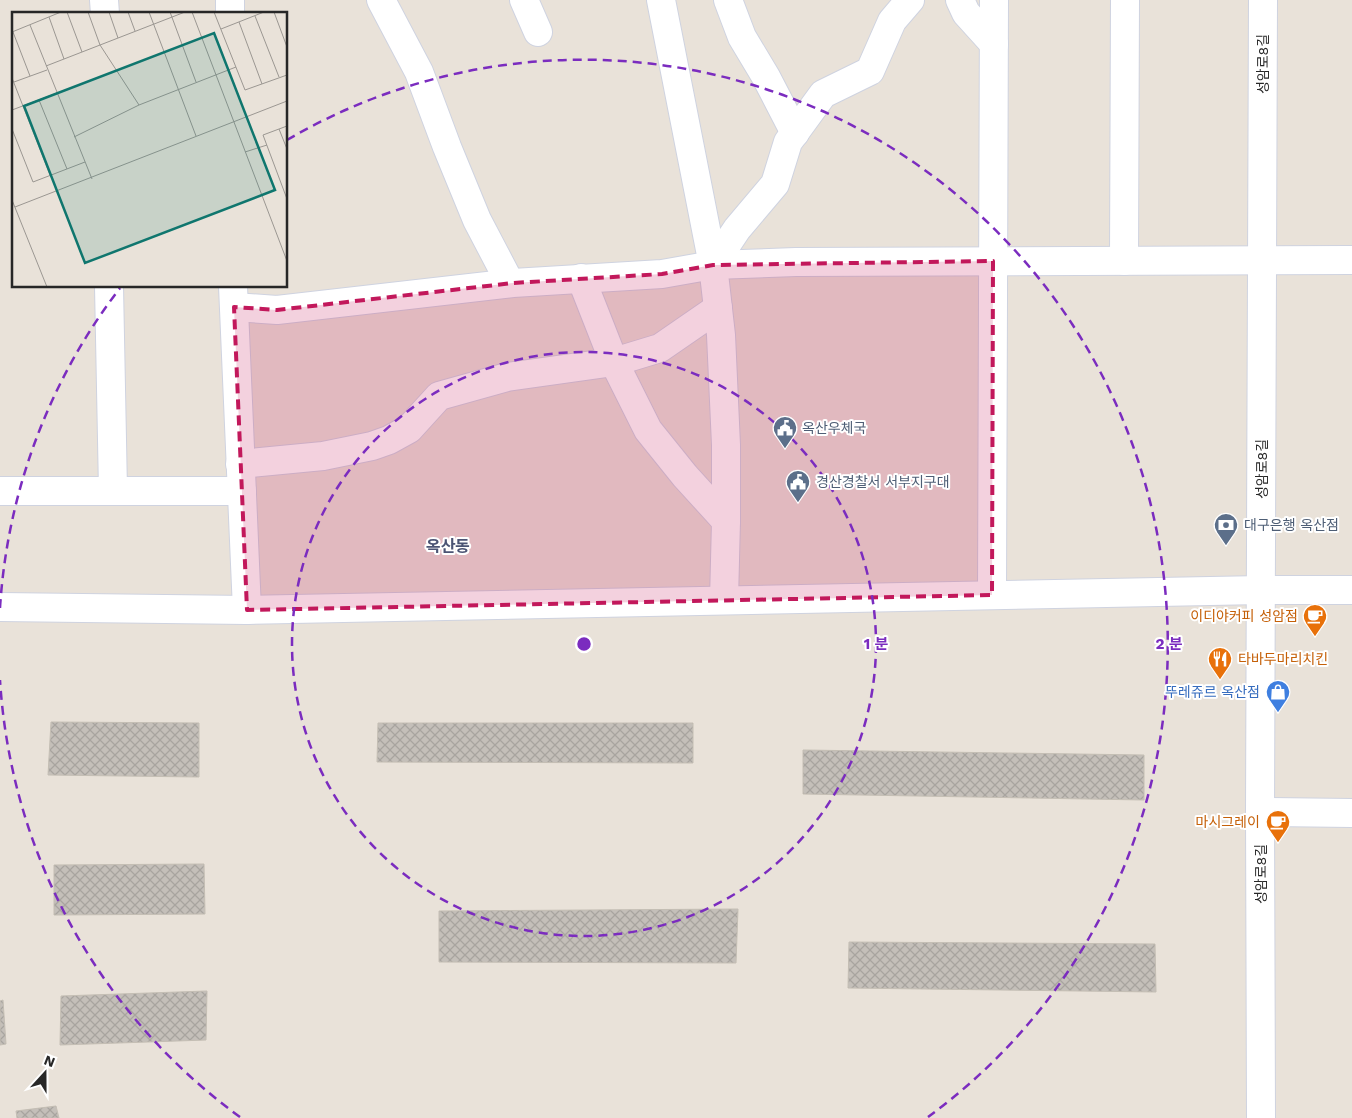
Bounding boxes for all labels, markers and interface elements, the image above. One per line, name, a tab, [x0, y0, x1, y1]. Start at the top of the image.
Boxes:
inset map	[12, 12, 288, 288]
street label: 성암로8길	[1255, 34, 1271, 94]
public building icon: 옥산우체국	[772, 415, 798, 449]
place label: 옥산우체국	[802, 420, 867, 436]
street label: 성암로8길	[1254, 439, 1270, 499]
public building icon: 경산경찰서 서부지구대	[785, 469, 811, 503]
place label: 경산경찰서 서부지구대	[816, 474, 950, 490]
bank icon: 대구은행 옥산점	[1213, 512, 1239, 546]
place label: 대구은행 옥산점	[1244, 517, 1339, 533]
district label: 옥산동	[426, 537, 470, 556]
cafe icon: 이디야커피 성암점	[1302, 603, 1328, 637]
place label: 이디야커피 성암점	[1190, 608, 1298, 624]
centre of rings	[575, 635, 593, 653]
text: 1 분	[864, 635, 888, 653]
text: 2 분	[1155, 635, 1183, 653]
restaurant icon: 타바두마리치킨	[1207, 646, 1233, 680]
place label: 타바두마리치킨	[1238, 651, 1328, 667]
shop icon: 뚜레쥬르 옥산점	[1265, 679, 1291, 713]
place label: 뚜레쥬르 옥산점	[1165, 684, 1260, 700]
cafe icon: 마시그레이	[1265, 809, 1291, 843]
place label: 마시그레이	[1196, 814, 1260, 830]
street label: 성암로8길	[1253, 844, 1269, 904]
north arrow	[20, 1048, 70, 1098]
text: N	[42, 1052, 57, 1070]

